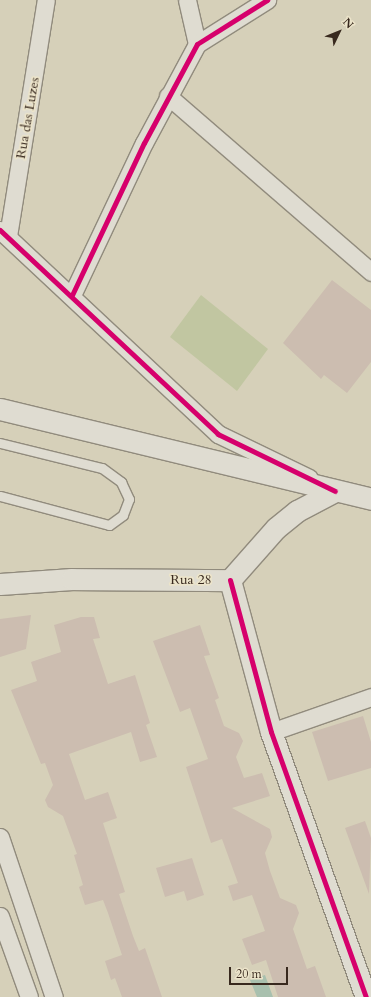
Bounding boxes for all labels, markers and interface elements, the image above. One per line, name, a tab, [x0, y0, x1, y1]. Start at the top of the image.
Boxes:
north arrow	[319, 12, 359, 52]
text: N	[339, 15, 357, 32]
street label: Rua das Luzes	[13, 76, 43, 160]
street label: Rua 28	[170, 572, 212, 588]
scale bar	[231, 959, 290, 985]
text: 20 m	[236, 966, 262, 982]

